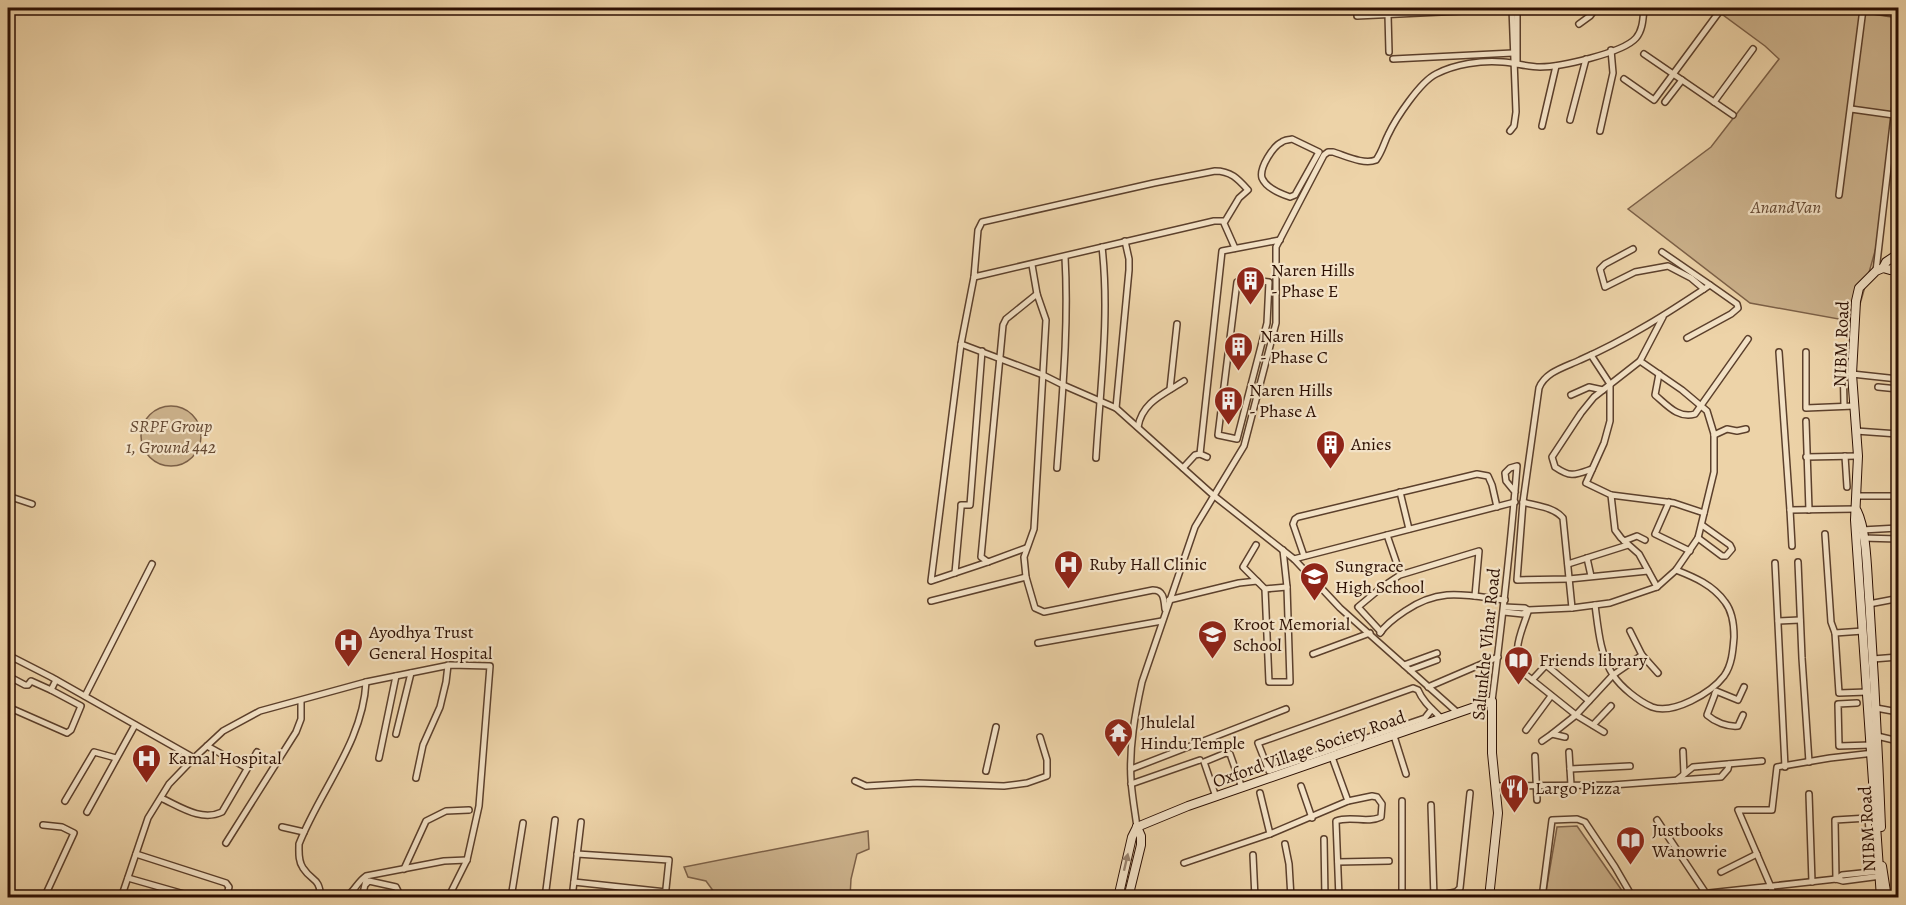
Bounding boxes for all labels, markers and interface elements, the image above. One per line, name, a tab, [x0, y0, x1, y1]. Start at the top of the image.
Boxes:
park label: AnandVan	[1750, 195, 1821, 219]
place label: Naren Hills - Phase E	[1271, 258, 1355, 303]
building icon: Naren Hills - Phase E	[1234, 264, 1266, 306]
street label: NIBM Road	[1827, 300, 1855, 388]
place label: Naren Hills - Phase C	[1260, 324, 1344, 369]
building icon: Naren Hills - Phase C	[1223, 330, 1255, 372]
place label: Naren Hills - Phase A	[1249, 378, 1333, 423]
building icon: Naren Hills - Phase A	[1212, 384, 1244, 426]
park label: SRPF Group 1, Ground 442	[126, 414, 216, 459]
building icon: Anies	[1314, 428, 1346, 470]
place label: Anies	[1350, 432, 1391, 456]
hospital icon: Ruby Hall Clinic	[1052, 548, 1084, 590]
place label: Ruby Hall Clinic	[1089, 552, 1207, 576]
place label: Sungrace High School	[1335, 554, 1425, 599]
school or university icon: Sungrace High School	[1298, 560, 1330, 602]
street label: Salunkhe Vihar Road	[1466, 566, 1506, 721]
place label: Kroot Memorial School	[1233, 612, 1351, 657]
school or university icon: Kroot Memorial School	[1196, 618, 1228, 660]
place label: Ayodhya Trust General Hospital	[368, 620, 493, 665]
hospital icon: Ayodhya Trust General Hospital	[332, 626, 364, 668]
library icon: Friends library	[1502, 644, 1534, 686]
place label: Friends library	[1539, 648, 1648, 672]
street label: Oxford Village Society Road	[1209, 705, 1409, 793]
place label: Jhulelal Hindu Temple	[1140, 710, 1245, 755]
temple icon: Jhulelal Hindu Temple	[1103, 716, 1135, 758]
hospital icon: Kamal Hospital	[131, 742, 163, 784]
place label: Kamal Hospital	[168, 746, 282, 770]
restaurant icon: Largo Pizza	[1498, 772, 1530, 814]
place label: Largo Pizza	[1535, 776, 1621, 800]
street label: NIBM Road	[1853, 785, 1881, 873]
place label: Justbooks Wanowrie	[1651, 818, 1727, 863]
library icon: Justbooks Wanowrie	[1615, 824, 1647, 866]
one-way arrow	[1122, 852, 1131, 871]

